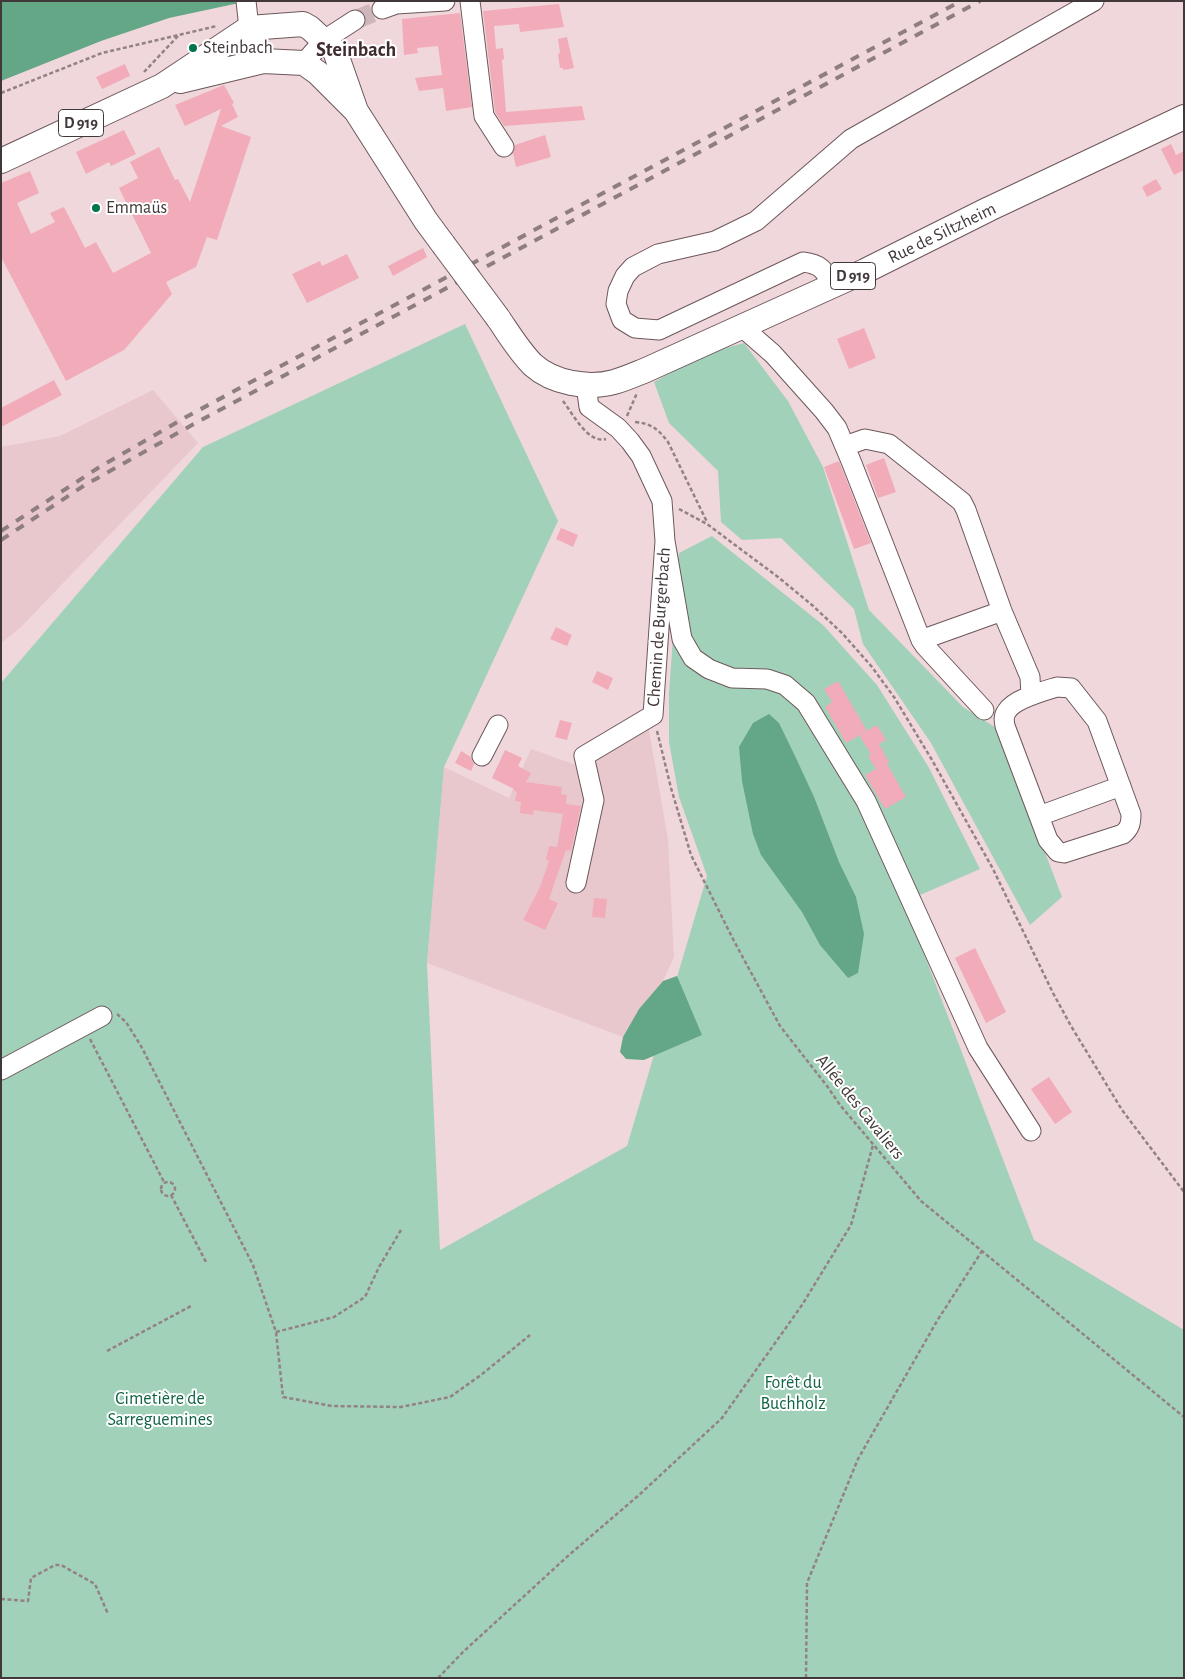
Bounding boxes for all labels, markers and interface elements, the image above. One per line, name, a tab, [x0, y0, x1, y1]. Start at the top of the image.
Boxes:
place label: Steinbach	[203, 37, 273, 59]
district label: Steinbach	[316, 38, 396, 62]
marker: Steinbach	[187, 42, 199, 54]
road number: D 919	[58, 110, 104, 136]
place label: Emmaüs	[106, 197, 167, 219]
street label: Rue de Siltzheim	[884, 198, 1000, 268]
marker: Emmaüs	[90, 202, 102, 214]
road number: D 919	[830, 262, 876, 290]
street label: Chemin de Burgerbach	[643, 547, 675, 707]
street label: Allée des Cavaliers	[811, 1050, 909, 1164]
park label: Forêt du Buchholz	[760, 1372, 826, 1415]
park label: Cimetière de Sarreguemines	[107, 1388, 213, 1430]

